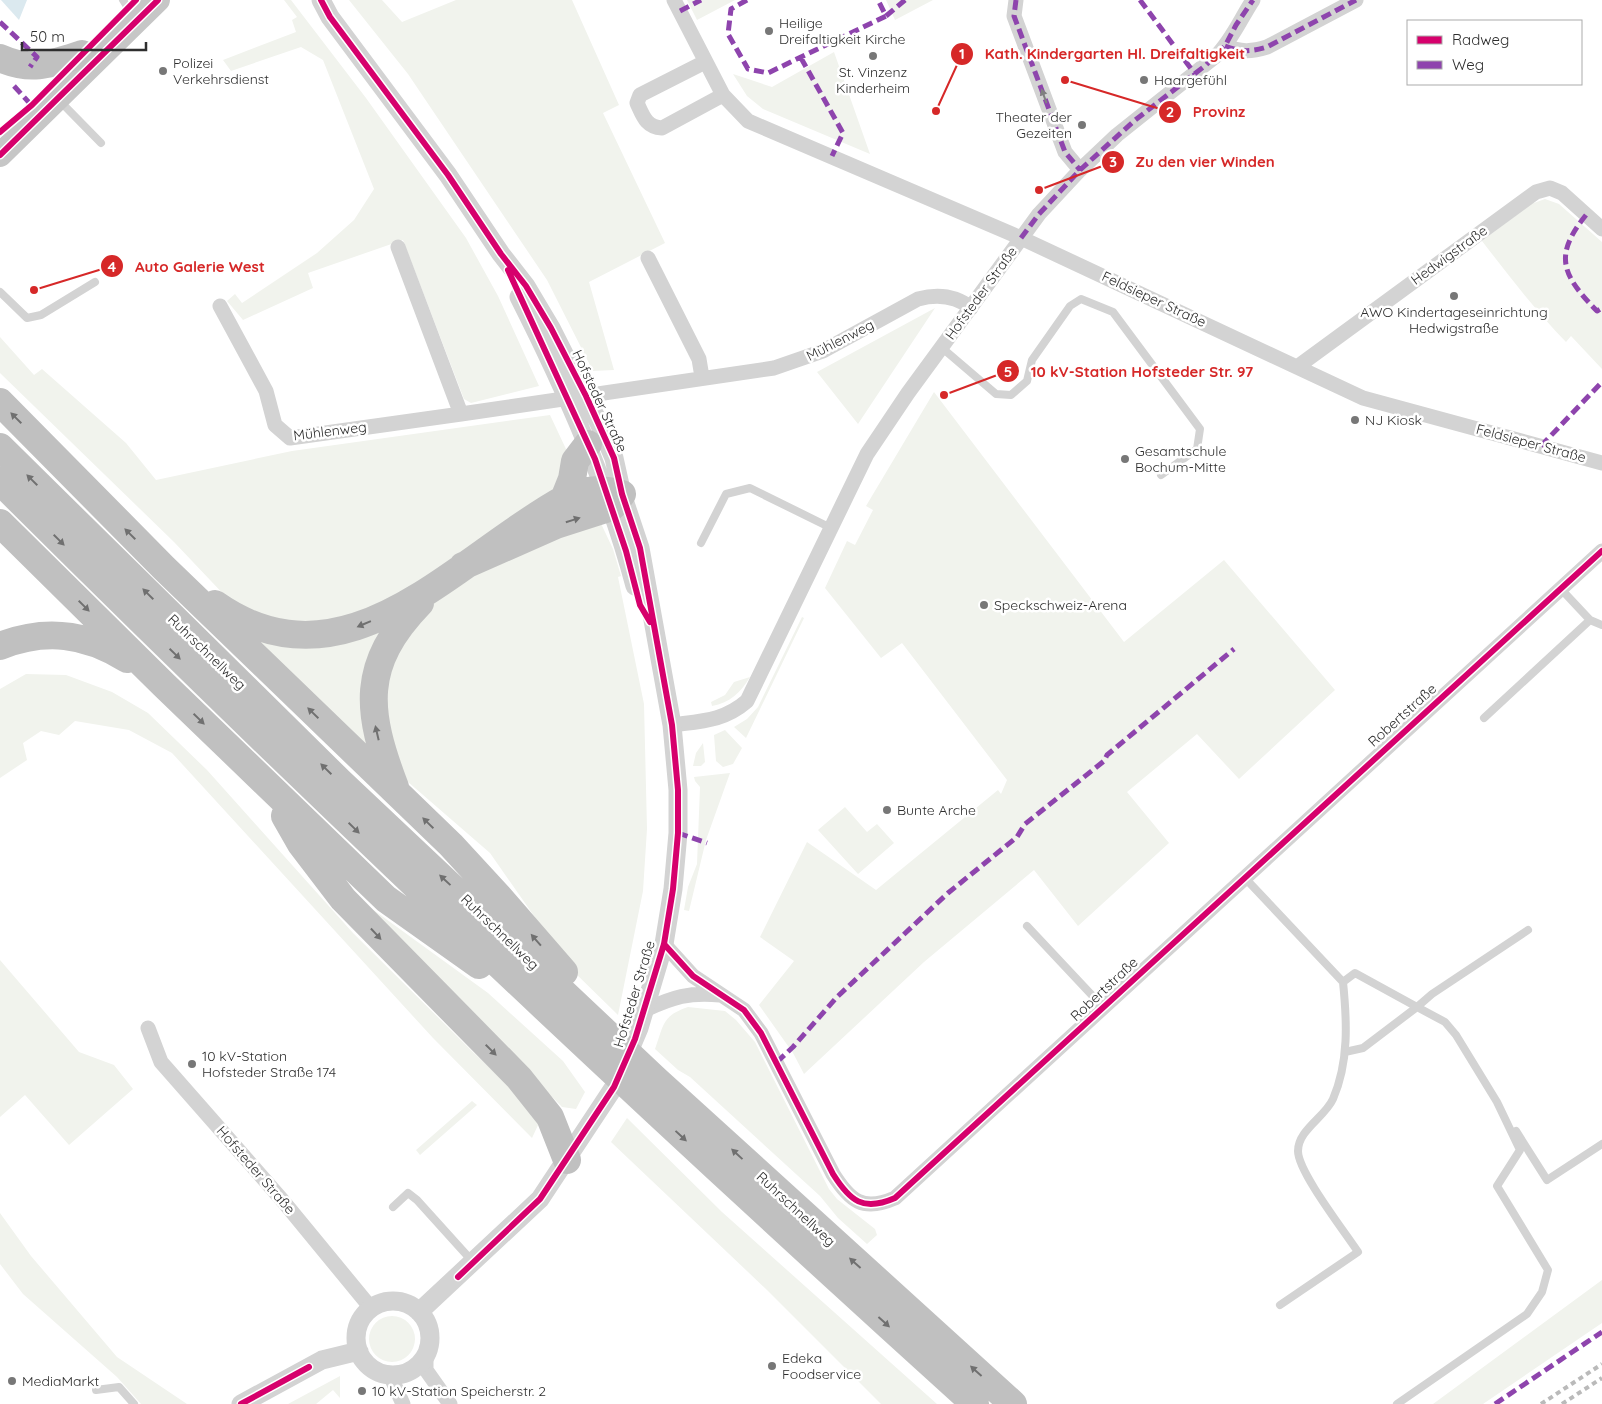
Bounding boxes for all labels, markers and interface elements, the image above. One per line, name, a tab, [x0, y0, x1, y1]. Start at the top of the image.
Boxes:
place label: Heilige Dreifaltigkeit Kirche	[779, 14, 906, 48]
scale bar	[22, 20, 146, 52]
legend	[1407, 20, 1582, 85]
marker: Heilige Dreifaltigkeit Kirche	[763, 25, 775, 37]
text: 50 m	[30, 27, 65, 46]
text: Radweg	[1452, 30, 1509, 49]
callout: Kath. Kindergarten Hl. Dreifaltigkeit	[949, 39, 1255, 69]
text: 1	[959, 44, 965, 63]
text: Kath. Kindergarten Hl. Dreifaltigkeit	[985, 44, 1245, 63]
marker: St. Vinzenz Kinderheim	[867, 50, 879, 62]
place label: Polizei Verkehrsdienst	[173, 54, 269, 88]
text: Weg	[1452, 55, 1484, 74]
place label: St. Vinzenz Kinderheim	[836, 63, 910, 97]
marker: Polizei Verkehrsdienst	[157, 65, 169, 77]
place label: Haargefühl	[1154, 71, 1227, 89]
marker: Haargefühl	[1138, 74, 1150, 86]
one-way arrow	[1040, 88, 1048, 103]
callout: Provinz	[1157, 97, 1255, 127]
text: 2	[1166, 102, 1174, 121]
text: Provinz	[1193, 102, 1245, 121]
place label: Theater der Gezeiten	[996, 108, 1073, 142]
marker: Theater der Gezeiten	[1076, 119, 1088, 131]
callout: Zu den vier Winden	[1100, 147, 1285, 177]
text: 3	[1109, 152, 1117, 171]
text: Zu den vier Winden	[1135, 152, 1275, 171]
street label: Hedwigstraße	[1407, 221, 1491, 289]
street label: Hofsteder Straße	[941, 243, 1021, 343]
callout: Auto Galerie West	[100, 251, 275, 281]
text: 4	[108, 257, 117, 276]
text: Auto Galerie West	[135, 257, 265, 276]
street label: Feldsieper Straße	[1099, 267, 1209, 331]
marker: AWO Kindertageseinrichtung Hedwigstraße	[1448, 290, 1460, 302]
place label: AWO Kindertageseinrichtung Hedwigstraße	[1360, 303, 1548, 337]
street label: Mühlenweg	[803, 315, 877, 365]
street label: Hofsteder Straße	[568, 347, 632, 455]
callout: 10 kV-Station Hofsteder Str. 97	[996, 356, 1263, 386]
text: 5	[1004, 362, 1012, 381]
text: 10 kV-Station Hofsteder Str. 97	[1031, 362, 1253, 381]
place label: NJ Kiosk	[1365, 411, 1422, 429]
one-way arrow	[10, 412, 22, 424]
marker: NJ Kiosk	[1349, 414, 1361, 426]
street label: Mühlenweg	[292, 418, 368, 444]
street label: Feldsieper Straße	[1474, 420, 1588, 466]
place label: Gesamtschule Bochum-Mitte	[1135, 442, 1226, 476]
marker: Gesamtschule Bochum-Mitte	[1119, 453, 1131, 465]
one-way arrow	[27, 474, 39, 486]
one-way arrow	[565, 516, 580, 524]
one-way arrow	[124, 528, 136, 540]
one-way arrow	[53, 534, 65, 546]
one-way arrow	[142, 588, 154, 600]
place label: Speckschweiz-Arena	[994, 596, 1127, 614]
marker: Speckschweiz-Arena	[978, 599, 990, 611]
one-way arrow	[78, 600, 90, 612]
street label: Ruhrschnellweg	[164, 610, 250, 694]
one-way arrow	[357, 621, 372, 629]
one-way arrow	[169, 648, 181, 660]
street label: Robertstraße	[1364, 679, 1440, 750]
one-way arrow	[307, 707, 319, 719]
one-way arrow	[192, 713, 204, 725]
one-way arrow	[373, 725, 381, 740]
one-way arrow	[321, 763, 333, 775]
place label: Bunte Arche	[897, 801, 976, 819]
marker: Bunte Arche	[881, 804, 893, 816]
one-way arrow	[422, 817, 434, 829]
one-way arrow	[348, 822, 360, 834]
one-way arrow	[439, 874, 451, 886]
street label: Ruhrschnellweg	[457, 890, 543, 974]
one-way arrow	[370, 928, 382, 940]
one-way arrow	[531, 933, 542, 946]
street label: Hofsteder Straße	[609, 938, 659, 1050]
street label: Robertstraße	[1066, 953, 1142, 1025]
one-way arrow	[485, 1043, 497, 1055]
place label: 10 kV-Station Hofsteder Straße 174	[202, 1047, 336, 1081]
marker: 10 kV-Station Hofsteder Straße 174	[186, 1058, 198, 1070]
street label: Hofsteder Straße	[213, 1122, 299, 1218]
one-way arrow	[675, 1130, 687, 1142]
one-way arrow	[731, 1148, 743, 1160]
street label: Ruhrschnellweg	[753, 1168, 839, 1250]
one-way arrow	[850, 1257, 862, 1269]
one-way arrow	[877, 1316, 889, 1328]
place label: Edeka Foodservice	[782, 1349, 861, 1383]
marker: Edeka Foodservice	[766, 1360, 778, 1372]
one-way arrow	[970, 1366, 983, 1377]
place label: MediaMarkt	[22, 1372, 99, 1390]
marker: MediaMarkt	[6, 1375, 18, 1387]
place label: 10 kV-Station Speicherstr. 2	[372, 1382, 546, 1400]
marker: 10 kV-Station Speicherstr. 2	[356, 1385, 368, 1397]

